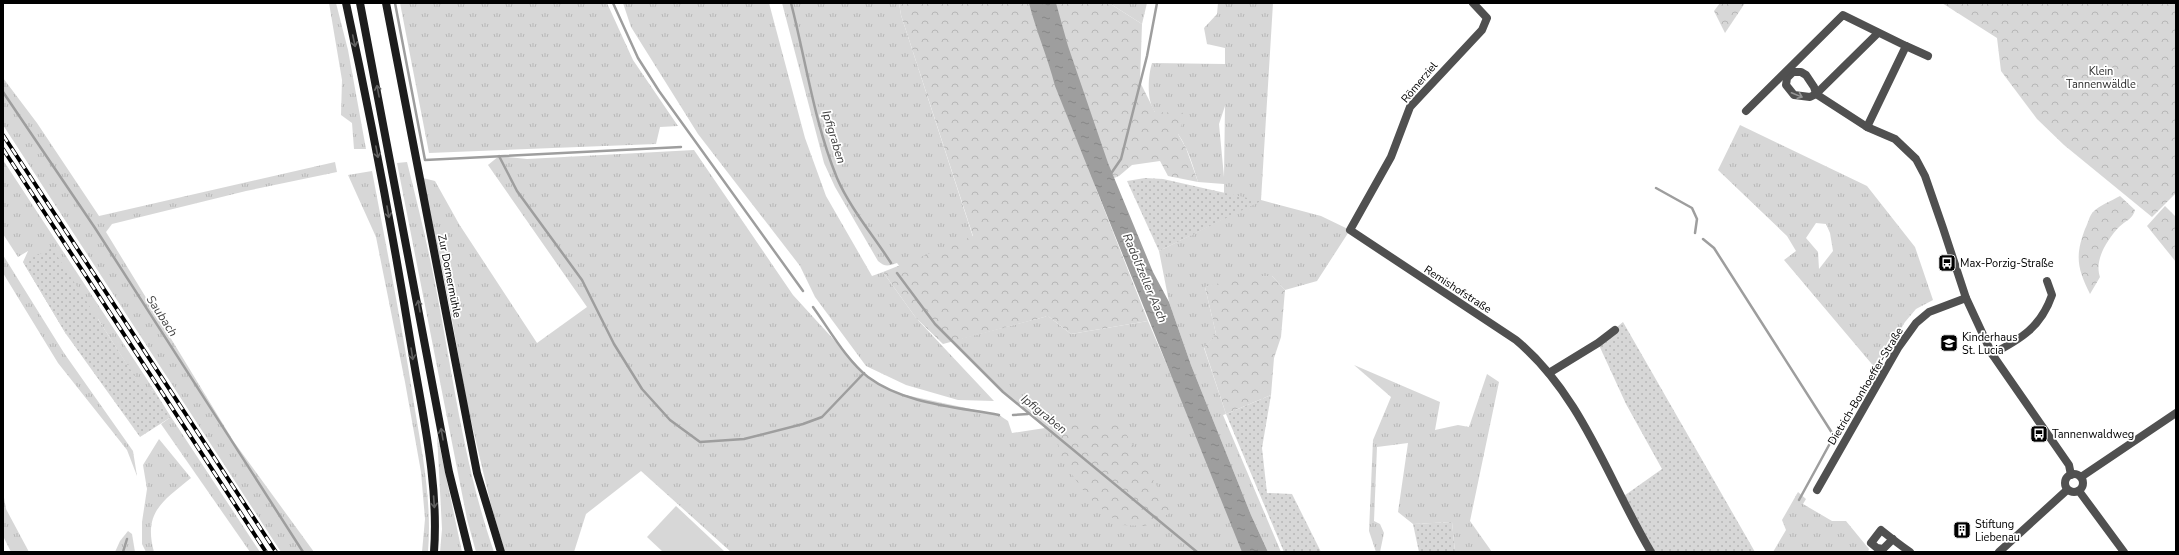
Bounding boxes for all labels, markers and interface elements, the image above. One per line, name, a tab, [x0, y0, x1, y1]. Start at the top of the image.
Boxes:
one-way arrow	[351, 34, 359, 47]
street label: Römerziel	[1398, 58, 1441, 106]
park label: Klein Tannenwäldle	[2066, 64, 2136, 92]
one-way arrow	[373, 85, 381, 98]
one-way arrow	[1791, 91, 1803, 99]
water label: Ipfigraben	[818, 109, 850, 166]
one-way arrow	[374, 145, 382, 158]
one-way arrow	[384, 205, 392, 218]
water label: Radolfzeller Aach	[1119, 231, 1171, 325]
street label: Zur Dornermühle	[434, 233, 465, 319]
bus stop icon: Max-Porzig-Straße	[1937, 253, 1957, 273]
place label: Max-Porzig-Straße	[1960, 256, 2054, 271]
street label: Remishofstraße	[1421, 262, 1495, 317]
water label: Saubach	[143, 292, 181, 340]
one-way arrow	[414, 300, 422, 313]
street label: Dietrich-Bonhoeffer-Straße	[1824, 324, 1907, 448]
place label: Kinderhaus St. Lucia	[1962, 330, 2017, 358]
school or university icon: Kinderhaus St. Lucia	[1939, 333, 1959, 353]
one-way arrow	[409, 347, 417, 360]
water label: Ipfigraben	[1018, 391, 1070, 437]
bus stop icon: Tannenwaldweg	[2029, 424, 2049, 444]
place label: Tannenwaldweg	[2052, 427, 2134, 442]
one-way arrow	[438, 428, 446, 441]
one-way arrow	[430, 495, 437, 508]
place label: Stiftung Liebenau	[1975, 517, 2020, 545]
building icon: Stiftung Liebenau	[1952, 520, 1972, 540]

